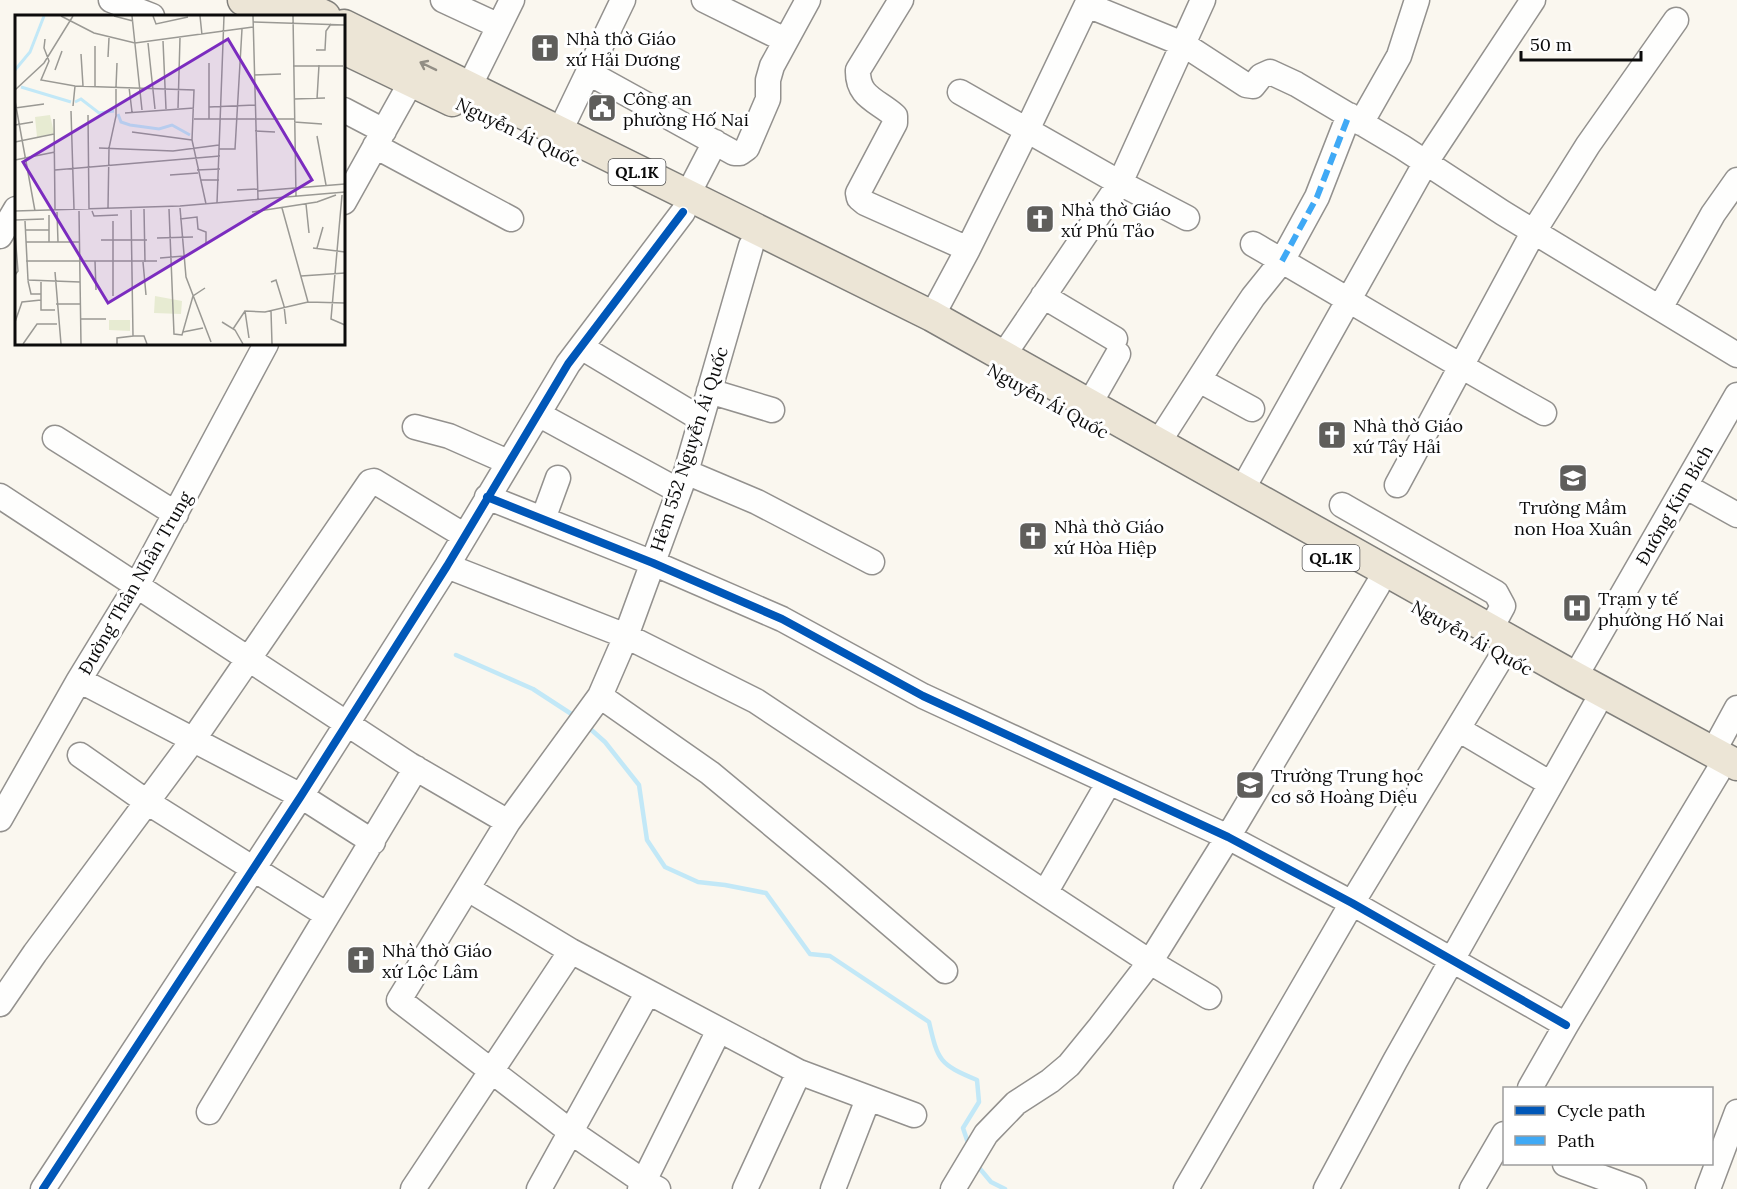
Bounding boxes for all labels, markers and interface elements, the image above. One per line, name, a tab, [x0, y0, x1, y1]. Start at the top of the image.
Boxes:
inset map	[15, 15, 345, 345]
scale bar	[1521, 24, 1641, 62]
place label: Nhà thờ Giáo xứ Hải Dương	[566, 27, 681, 71]
church icon: Nhà thờ Giáo xứ Hải Dương	[529, 32, 561, 64]
text: 50 m	[1530, 33, 1572, 56]
one-way arrow	[419, 60, 437, 72]
place label: Công an phường Hố Nai	[623, 87, 749, 131]
street label: Nguyễn Ái Quốc	[452, 92, 584, 172]
public building icon: Công an phường Hố Nai	[586, 92, 618, 124]
road number: QL.1K	[608, 159, 666, 185]
place label: Nhà thờ Giáo xứ Phú Tảo	[1061, 198, 1171, 242]
church icon: Nhà thờ Giáo xứ Phú Tảo	[1024, 203, 1056, 235]
street label: Hẻm 552 Nguyễn Ái Quốc	[645, 344, 733, 554]
street label: Nguyễn Ái Quốc	[983, 358, 1113, 444]
place label: Nhà thờ Giáo xứ Tây Hải	[1353, 414, 1463, 458]
church icon: Nhà thờ Giáo xứ Tây Hải	[1316, 419, 1348, 451]
street label: Đường Kim Bích	[1630, 441, 1718, 569]
school or university icon: Trường Mầm non Hoa Xuân	[1557, 462, 1589, 494]
street label: Đường Thân Nhân Trung	[73, 486, 197, 679]
place label: Trường Mầm non Hoa Xuân	[1514, 496, 1632, 540]
place label: Nhà thờ Giáo xứ Hòa Hiệp	[1054, 515, 1164, 559]
church icon: Nhà thờ Giáo xứ Hòa Hiệp	[1017, 520, 1049, 552]
road number: QL.1K	[1302, 545, 1360, 571]
place label: Trạm y tế phường Hố Nai	[1598, 587, 1724, 631]
hospital icon: Trạm y tế phường Hố Nai	[1561, 592, 1593, 624]
street label: Nguyễn Ái Quốc	[1407, 595, 1537, 681]
place label: Trường Trung học cơ sở Hoàng Diệu	[1271, 764, 1423, 808]
school or university icon: Trường Trung học cơ sở Hoàng Diệu	[1234, 769, 1266, 801]
place label: Nhà thờ Giáo xứ Lộc Lâm	[382, 939, 492, 983]
church icon: Nhà thờ Giáo xứ Lộc Lâm	[345, 944, 377, 976]
legend	[1503, 1087, 1713, 1165]
text: Cycle path	[1557, 1099, 1646, 1122]
text: Path	[1557, 1129, 1595, 1152]

